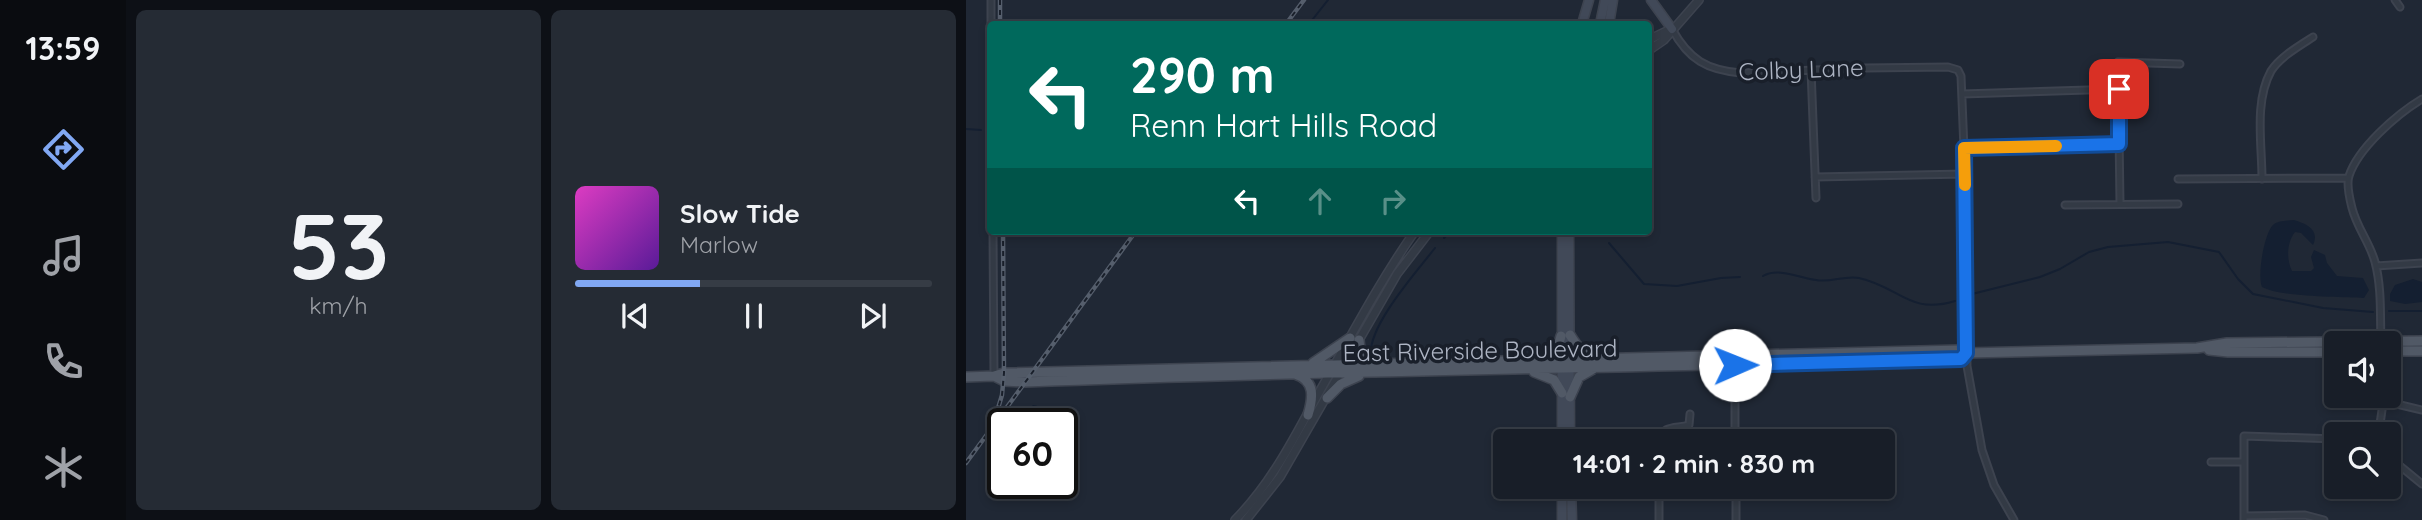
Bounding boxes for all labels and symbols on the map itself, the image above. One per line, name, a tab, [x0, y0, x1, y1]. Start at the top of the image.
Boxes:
street label: Colby Lane	[1738, 52, 1864, 86]
pin	[2089, 59, 2149, 119]
position arrow	[1698, 328, 1772, 402]
street label: East Riverside Boulevard	[1342, 333, 1618, 367]
speed limit sign: 60	[987, 408, 1078, 499]

